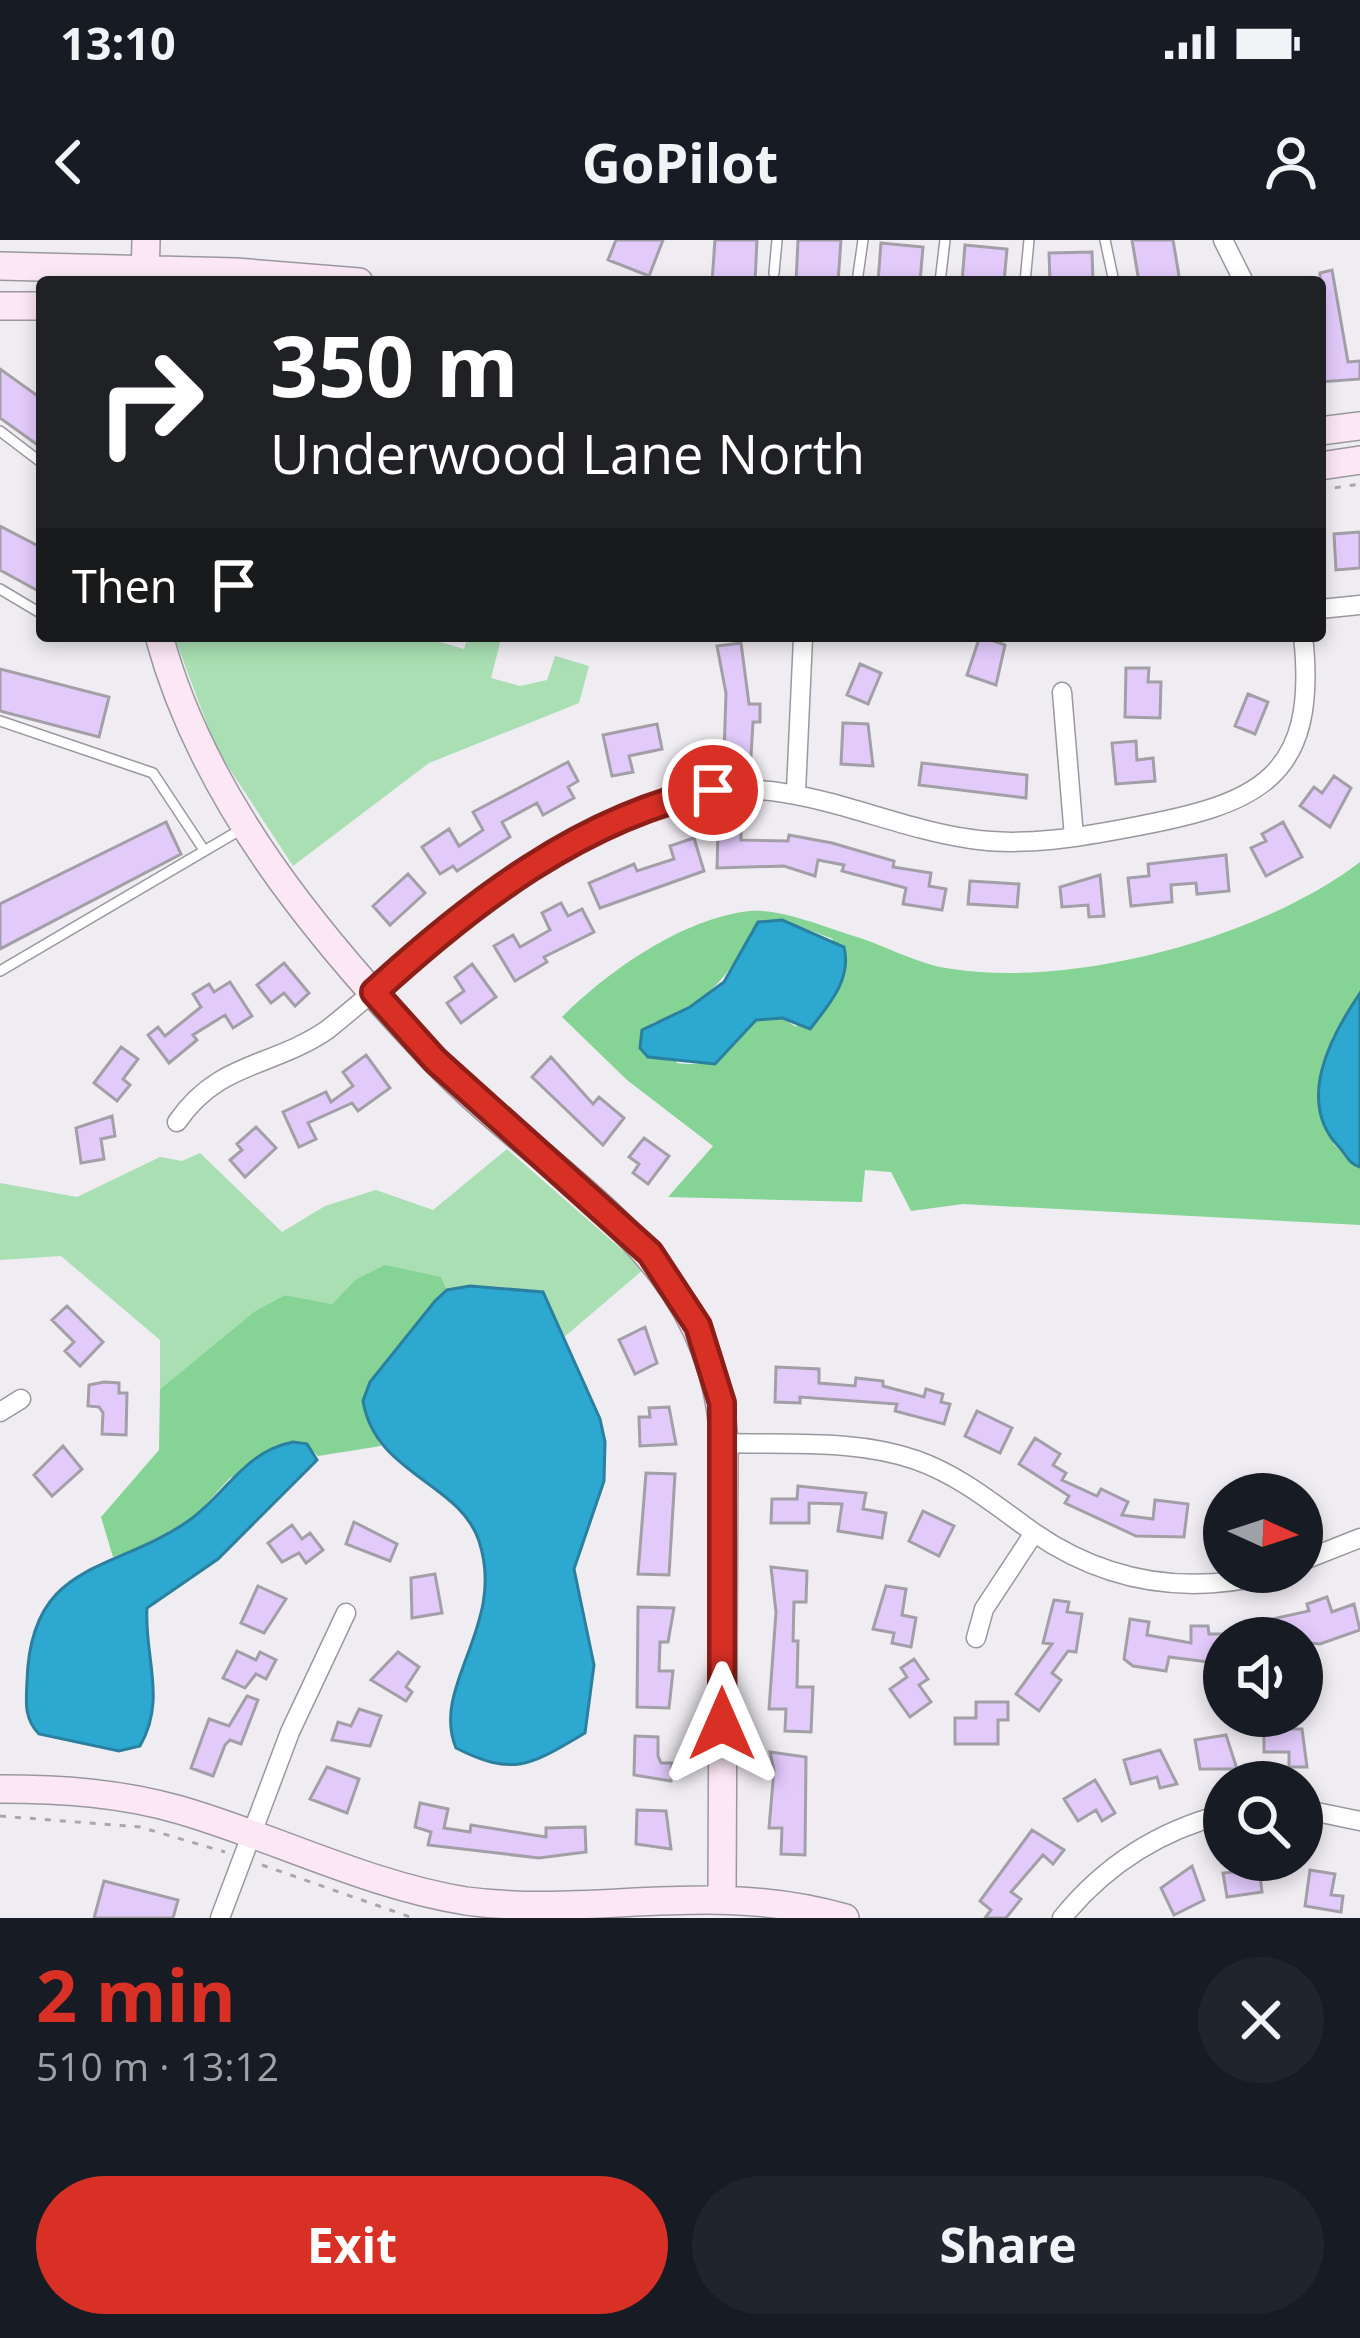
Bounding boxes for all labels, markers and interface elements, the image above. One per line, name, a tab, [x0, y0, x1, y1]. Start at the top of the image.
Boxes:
text: 13:10	[60, 12, 176, 73]
text: GoPilot	[582, 125, 778, 199]
icon: back	[36, 129, 102, 195]
icon: person	[1258, 129, 1324, 195]
text: 350 m	[270, 307, 518, 422]
icon: right	[72, 324, 228, 480]
text: Underwood Lane North	[270, 416, 865, 490]
icon: arrive	[201, 552, 267, 618]
text: Then	[72, 555, 177, 616]
pin	[662, 739, 764, 841]
icon: arrive	[680, 757, 746, 823]
north arrow	[1203, 1473, 1323, 1593]
map controls	[1203, 1473, 1323, 1881]
button: sound	[1203, 1617, 1323, 1737]
position arrow	[659, 1661, 785, 1787]
button: search	[1203, 1761, 1323, 1881]
text: 2 min	[36, 1945, 236, 2043]
button: close	[1198, 1957, 1324, 2083]
text: 510 m · 13:12	[36, 2039, 279, 2092]
button: Exit	[36, 2176, 668, 2314]
button: Share	[692, 2176, 1324, 2314]

